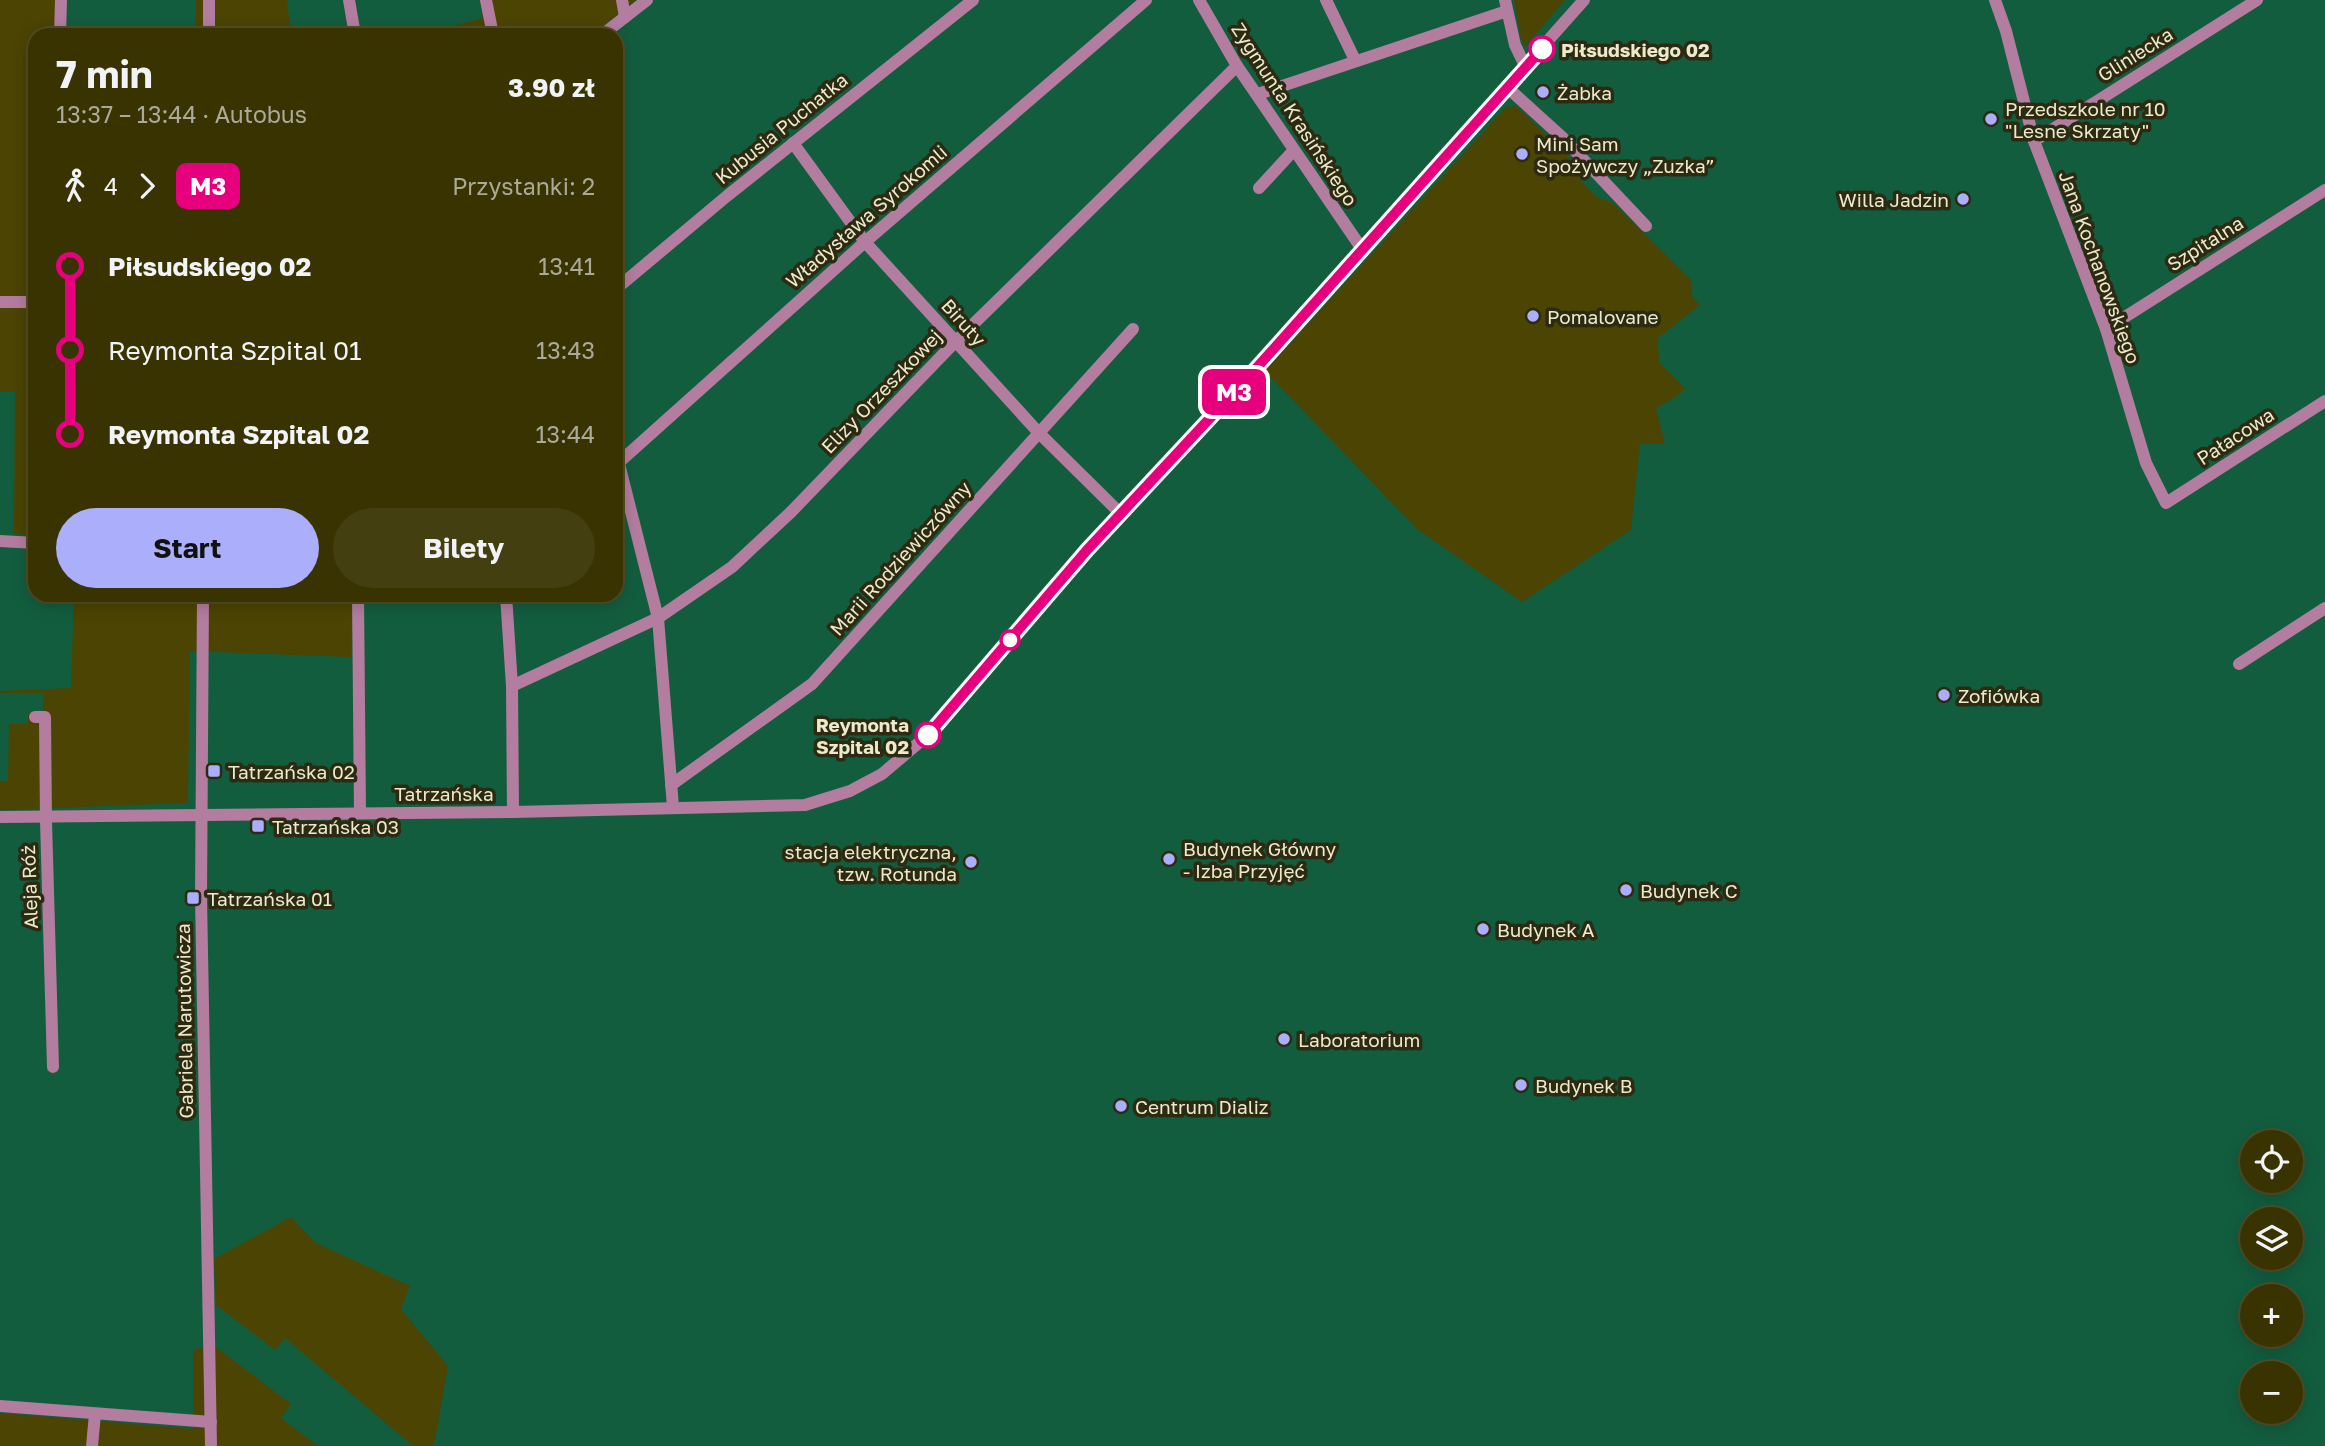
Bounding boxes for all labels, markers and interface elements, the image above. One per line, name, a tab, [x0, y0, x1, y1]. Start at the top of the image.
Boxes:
street label: Zygmunta Krasińskiego	[1227, 18, 1363, 210]
street label: Gliniecka	[2093, 22, 2177, 86]
marker: Piłsudskiego 02	[1529, 36, 1555, 62]
place label: Piłsudskiego 02	[1561, 38, 1710, 61]
text: 7 min	[56, 51, 153, 96]
street label: Kubusia Puchatka	[710, 68, 852, 188]
text: 3.90 zł	[508, 72, 595, 103]
place label: Żabka	[1557, 81, 1612, 104]
marker: Żabka	[1535, 84, 1551, 100]
place label: Przedszkole nr 10 "Lesne Skrzaty"	[2005, 97, 2165, 142]
text: 13:37 – 13:44 · Autobus	[56, 100, 307, 128]
marker: Przedszkole nr 10 "Lesne Skrzaty"	[1983, 111, 1999, 127]
place label: Mini Sam Spożywczy „Zuzka”	[1536, 132, 1715, 177]
street label: Władysława Syrokomli	[781, 140, 951, 292]
marker: Mini Sam Spożywczy „Zuzka”	[1514, 146, 1530, 162]
icon: walk	[56, 167, 94, 205]
icon: forward	[128, 167, 166, 205]
street label: Jana Kochanowskiego	[2054, 167, 2146, 367]
text: M3	[190, 171, 226, 200]
text: 4	[104, 172, 118, 200]
text: Przystanki: 2	[452, 172, 595, 200]
place label: Willa Jadzin	[1839, 188, 1949, 211]
marker: Willa Jadzin	[1955, 191, 1971, 207]
street label: Szpitalna	[2163, 211, 2247, 275]
text: Piłsudskiego 02	[108, 251, 311, 282]
text: 13:41	[538, 252, 595, 280]
street label: Biruty	[937, 294, 991, 351]
place label: Pomalovane	[1547, 305, 1659, 328]
marker: Pomalovane	[1525, 308, 1541, 324]
street label: Elizy Orzeszkowej	[816, 324, 946, 458]
text: Reymonta Szpital 01	[108, 335, 362, 366]
text: 13:43	[536, 336, 595, 364]
line badge: M3	[1202, 369, 1266, 415]
text: M3	[1216, 377, 1252, 406]
street label: Pałacowa	[2192, 403, 2278, 469]
text: Reymonta Szpital 02	[108, 419, 369, 450]
text: 13:44	[535, 420, 595, 448]
street label: Marii Rodziewiczówny	[825, 476, 976, 640]
button: Start	[56, 508, 319, 588]
button: Bilety	[333, 508, 595, 588]
unlabelled marker	[1000, 630, 1020, 650]
place label: Zofiówka	[1958, 684, 2040, 707]
marker: Zofiówka	[1936, 687, 1952, 703]
place label: Reymonta Szpital 02	[816, 713, 909, 758]
marker: Reymonta Szpital 02	[915, 722, 941, 748]
place label: Tatrzańska 02	[228, 760, 355, 783]
marker: Tatrzańska 02	[206, 763, 222, 779]
street label: Tatrzańska	[394, 782, 494, 805]
place label: Tatrzańska 03	[272, 815, 399, 838]
marker: Tatrzańska 03	[250, 818, 266, 834]
place label: Budynek Główny - Izba Przyjęć	[1183, 837, 1337, 882]
place label: stacja elektryczna, tzw. Rotunda	[785, 840, 957, 885]
street label: Aleja Róż	[16, 845, 42, 929]
marker: Budynek Główny - Izba Przyjęć	[1161, 851, 1177, 867]
marker: stacja elektryczna, tzw. Rotunda	[963, 854, 979, 870]
place label: Budynek C	[1640, 879, 1738, 902]
marker: Budynek C	[1618, 882, 1634, 898]
place label: Tatrzańska 01	[207, 887, 332, 910]
marker: Tatrzańska 01	[185, 890, 201, 906]
place label: Budynek A	[1497, 918, 1595, 941]
marker: Budynek A	[1475, 921, 1491, 937]
street label: Gabriela Narutowicza	[171, 923, 197, 1119]
place label: Laboratorium	[1298, 1028, 1420, 1051]
marker: Laboratorium	[1276, 1031, 1292, 1047]
place label: Budynek B	[1535, 1074, 1632, 1097]
marker: Budynek B	[1513, 1077, 1529, 1093]
place label: Centrum Dializ	[1135, 1095, 1269, 1118]
marker: Centrum Dializ	[1113, 1098, 1129, 1114]
map controls	[2240, 1130, 2303, 1424]
button: locate	[2240, 1130, 2303, 1193]
button: layers	[2240, 1207, 2303, 1270]
button: +	[2240, 1284, 2303, 1347]
button: −	[2240, 1361, 2303, 1424]

